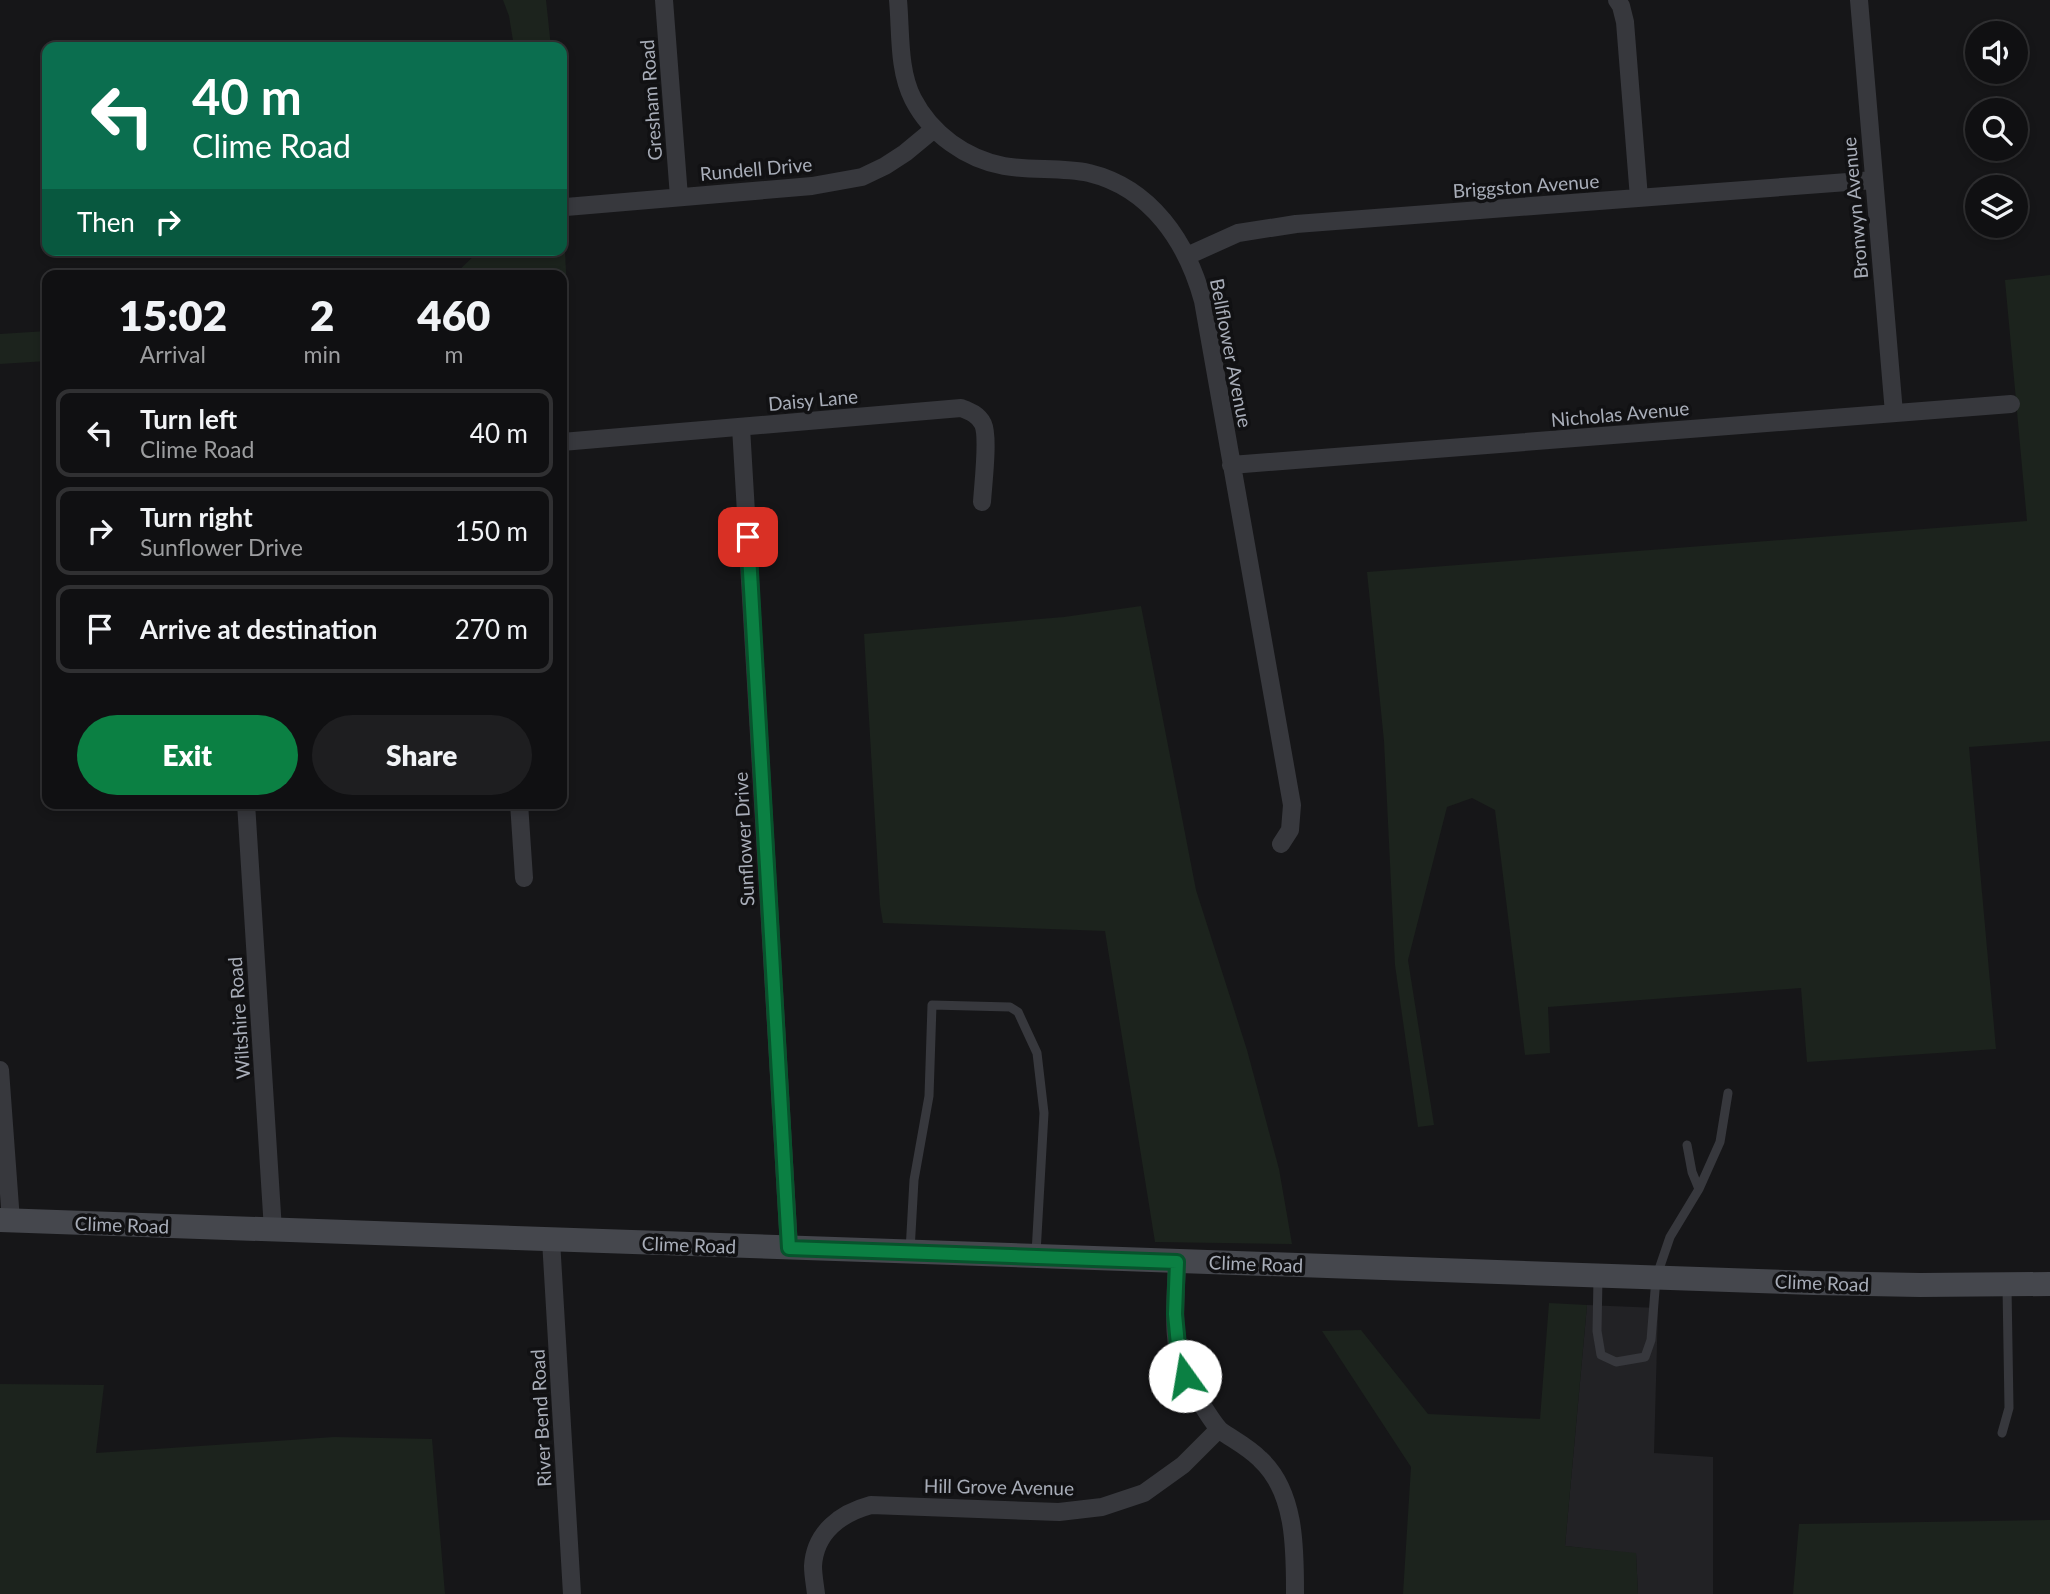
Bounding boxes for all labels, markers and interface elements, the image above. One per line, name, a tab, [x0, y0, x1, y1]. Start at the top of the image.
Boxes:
map controls	[1965, 21, 2028, 238]
button: sound	[1965, 21, 2028, 84]
street label: Gresham Road	[635, 39, 666, 161]
text: 40 m	[192, 67, 302, 125]
icon: left	[77, 70, 168, 161]
button: search	[1965, 98, 2028, 161]
text: Clime Road	[192, 126, 351, 165]
street label: Bronwyn Avenue	[1837, 136, 1872, 280]
street label: Rundell Drive	[699, 152, 813, 185]
street label: Briggston Avenue	[1452, 169, 1600, 202]
button: layers	[1965, 175, 2028, 238]
icon: right	[149, 203, 187, 241]
text: Then	[77, 206, 135, 238]
street label: Bellflower Avenue	[1206, 276, 1257, 429]
text: 15:02	[119, 290, 227, 340]
text: 2	[310, 290, 334, 340]
text: 460	[417, 290, 490, 340]
text: Arrival	[140, 340, 206, 368]
text: min	[304, 340, 341, 368]
text: m	[444, 340, 463, 368]
street label: Daisy Lane	[767, 384, 859, 415]
street label: Nicholas Avenue	[1550, 396, 1690, 431]
text: Turn left	[140, 403, 237, 435]
icon: left	[81, 414, 119, 452]
text: 40 m	[470, 417, 528, 449]
text: Clime Road	[140, 435, 254, 463]
text: Turn right	[140, 501, 253, 533]
pin	[718, 507, 778, 567]
icon: right	[81, 512, 119, 550]
text: 150 m	[455, 515, 528, 547]
icon: arrive	[729, 518, 767, 556]
text: Sunflower Drive	[140, 533, 303, 561]
icon: arrive	[81, 610, 119, 648]
text: Arrive at destination	[140, 613, 377, 645]
text: 270 m	[455, 613, 528, 645]
button: Exit	[77, 715, 298, 795]
button: Share	[312, 715, 532, 795]
street label: Sunflower Drive	[728, 771, 759, 907]
street label: Wiltshire Road	[223, 956, 254, 1080]
street label: Clime Road	[74, 1211, 170, 1238]
street label: Clime Road	[641, 1231, 737, 1258]
street label: Clime Road	[1208, 1250, 1304, 1277]
street label: Clime Road	[1774, 1269, 1870, 1296]
position arrow	[1148, 1339, 1222, 1413]
street label: River Bend Road	[525, 1349, 556, 1487]
street label: Hill Grove Avenue	[924, 1474, 1074, 1499]

